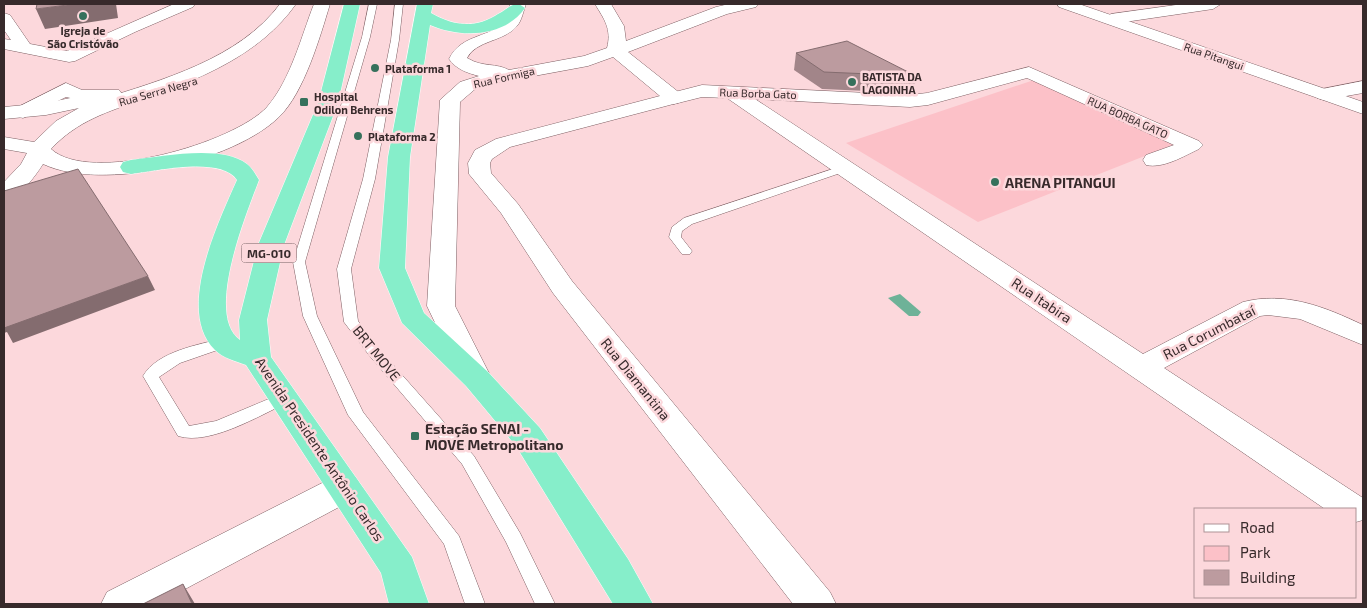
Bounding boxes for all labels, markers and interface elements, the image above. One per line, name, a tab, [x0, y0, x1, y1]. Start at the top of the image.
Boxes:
marker: Igreja de São Cristóvão	[77, 10, 89, 22]
place label: Igreja de São Cristóvão	[47, 24, 119, 50]
street label: Rua Pitangui	[1182, 40, 1246, 72]
marker: Plataforma 1	[369, 62, 381, 74]
place label: Plataforma 1	[385, 62, 451, 75]
street label: Rua Formiga	[472, 64, 536, 90]
place label: BATISTA DA LAGOINHA	[862, 70, 923, 96]
street label: Rua Serra Negra	[117, 74, 199, 108]
marker: BATISTA DA LAGOINHA	[846, 76, 858, 88]
street label: Rua Borba Gato	[719, 85, 797, 101]
place label: Hospital Odilon Behrens	[314, 90, 394, 116]
street label: RUA BORBA GATO	[1086, 93, 1170, 141]
marker: Hospital Odilon Behrens	[298, 96, 310, 108]
marker: Plataforma 2	[352, 130, 364, 142]
place label: Plataforma 2	[368, 130, 436, 143]
place label: ARENA PITANGUI	[1005, 174, 1116, 191]
marker: ARENA PITANGUI	[989, 176, 1001, 188]
road number: MG-010	[242, 244, 296, 262]
street label: Rua Itabira	[1009, 274, 1075, 326]
street label: Rua Corumbataí	[1160, 301, 1258, 363]
street label: BRT MOVE	[350, 322, 404, 384]
street label: Rua Diamantina	[598, 335, 674, 423]
street label: Avenida Presidente Antônio Carlos	[252, 354, 388, 544]
place label: Estação SENAI - MOVE Metropolitano	[425, 420, 563, 453]
marker: Estação SENAI - MOVE Metropolitano	[409, 430, 421, 442]
legend	[1194, 508, 1357, 598]
text: Road	[1240, 518, 1275, 536]
text: Park	[1240, 543, 1271, 561]
text: Building	[1240, 568, 1296, 586]

